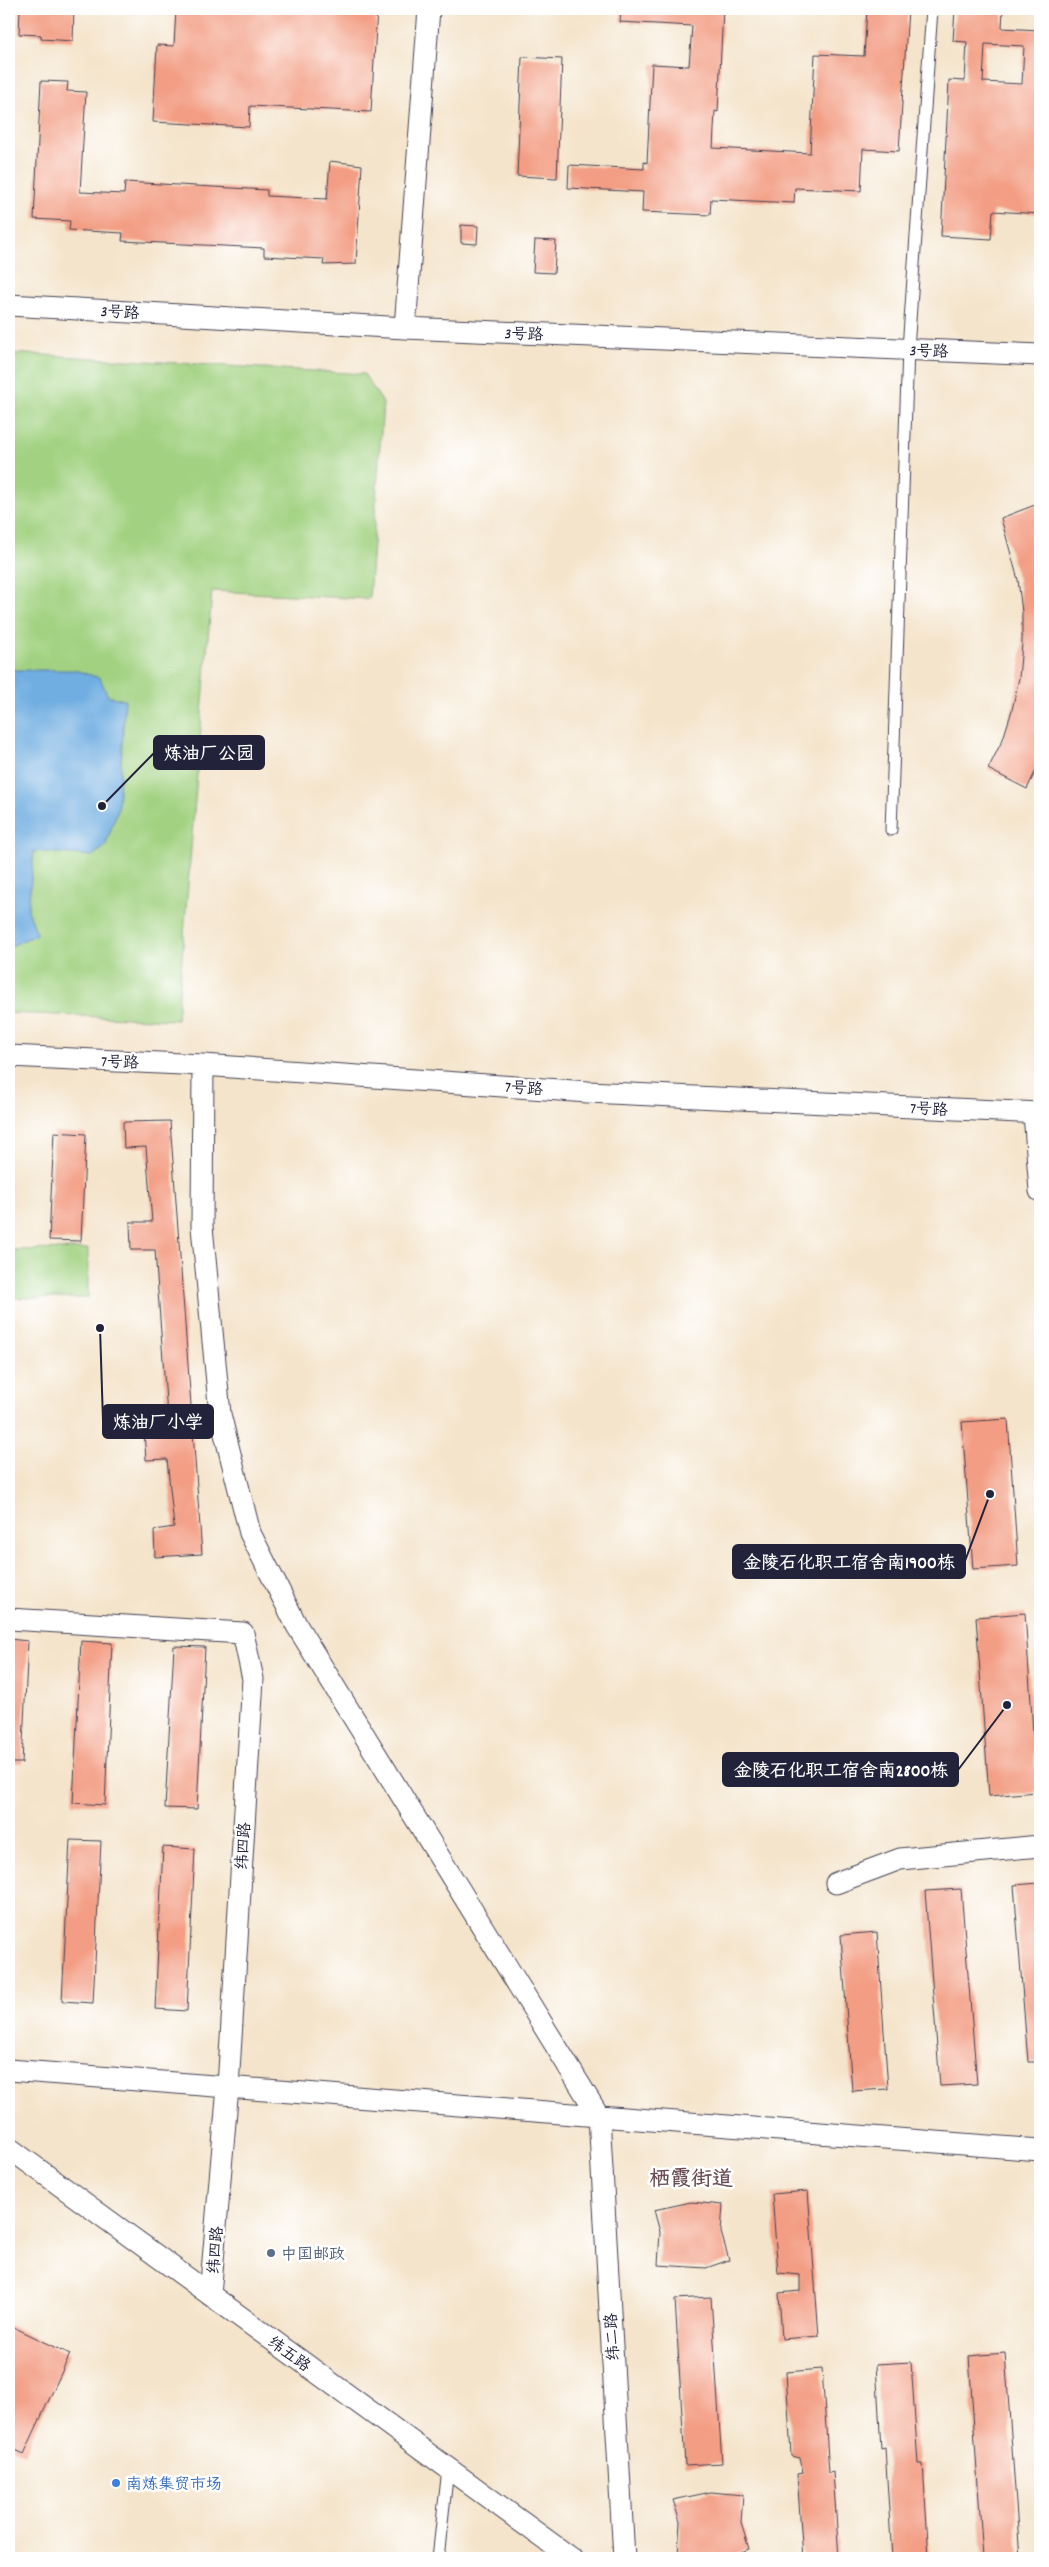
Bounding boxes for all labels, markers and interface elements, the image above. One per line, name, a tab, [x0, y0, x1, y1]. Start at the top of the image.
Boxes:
street label: 3号路	[100, 301, 140, 326]
street label: 3号路	[504, 323, 544, 348]
street label: 3号路	[909, 340, 949, 365]
callout: 炼油厂公园	[154, 736, 264, 769]
text: 炼油厂公园	[164, 743, 254, 768]
street label: 7号路	[100, 1051, 139, 1076]
street label: 7号路	[504, 1077, 544, 1102]
street label: 7号路	[909, 1098, 949, 1123]
callout: 炼油厂小学	[103, 1405, 213, 1438]
text: 炼油厂小学	[113, 1412, 203, 1437]
callout: 金陵石化职工宿舍南1900栋	[733, 1545, 965, 1578]
text: 金陵石化职工宿舍南1900栋	[743, 1552, 955, 1577]
callout: 金陵石化职工宿舍南2800栋	[723, 1753, 958, 1786]
text: 金陵石化职工宿舍南2800栋	[734, 1760, 948, 1785]
street label: 纬四路	[231, 1821, 258, 1871]
district label: 栖霞街道	[649, 2166, 733, 2196]
street label: 纬四路	[203, 2225, 230, 2275]
place label: 中国邮政	[281, 2244, 345, 2267]
marker: 中国邮政	[265, 2247, 277, 2259]
street label: 纬二路	[601, 2312, 626, 2361]
street label: 纬五路	[262, 2332, 315, 2378]
place label: 南炼集贸市场	[126, 2474, 222, 2497]
marker: 南炼集贸市场	[110, 2477, 122, 2489]

